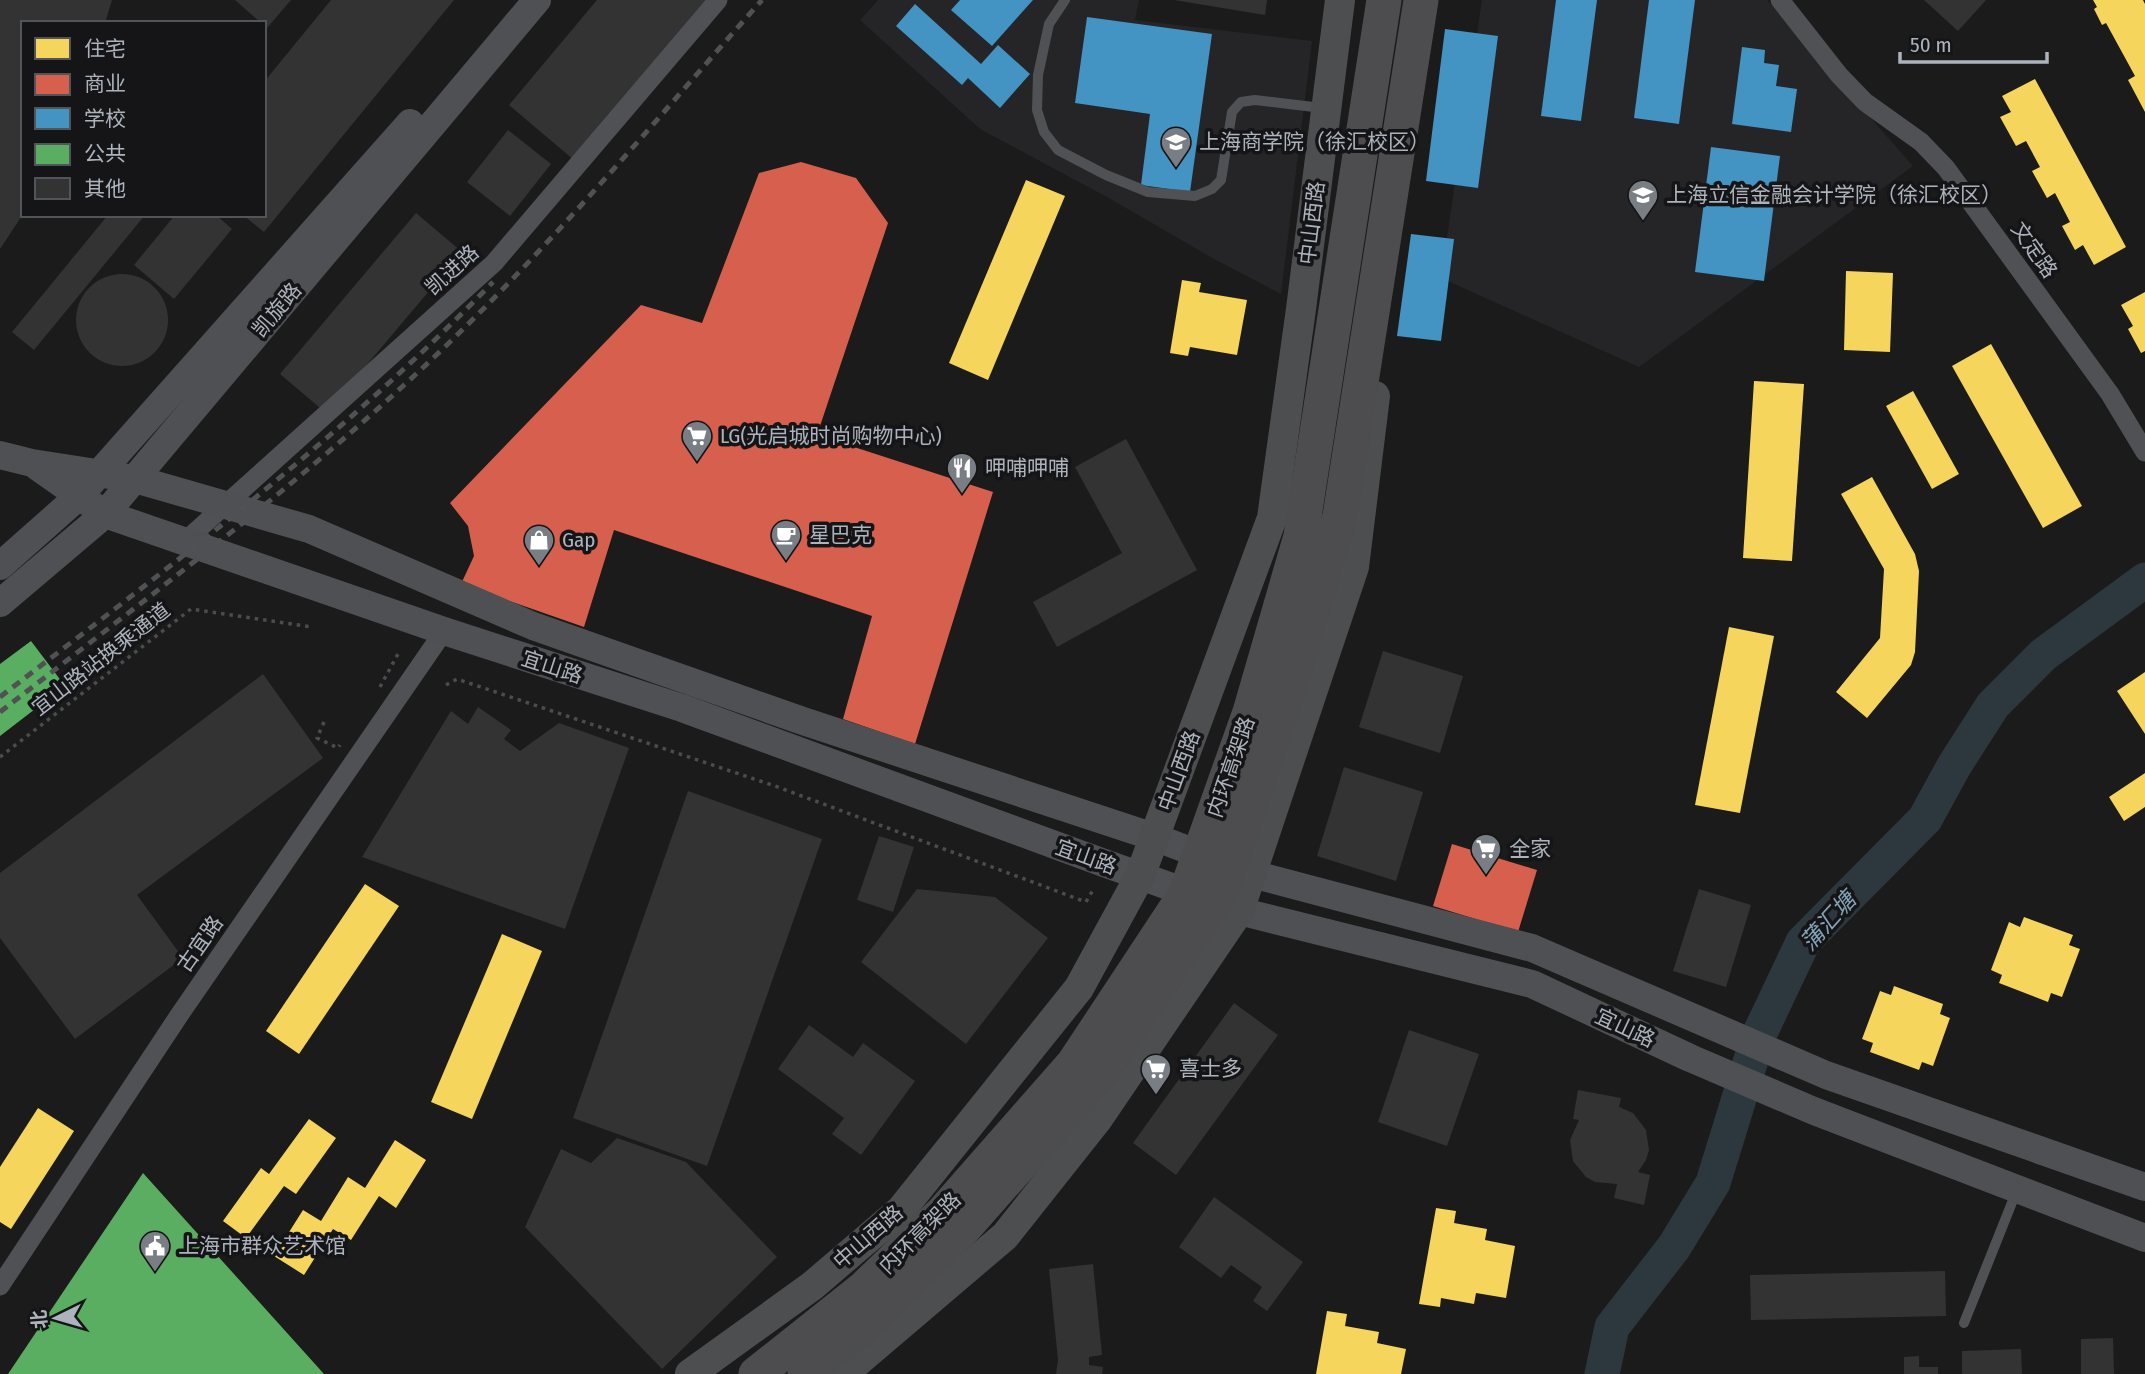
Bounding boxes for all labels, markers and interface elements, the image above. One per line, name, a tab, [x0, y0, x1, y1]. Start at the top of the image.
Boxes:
legend	[21, 21, 266, 217]
scale bar	[1900, 21, 2047, 65]
text: 50 m	[1910, 32, 1952, 58]
text: 住宅	[84, 36, 126, 62]
text: 商业	[84, 71, 126, 97]
text: 学校	[84, 106, 126, 132]
school or university icon: 上海商学院（徐汇校区）	[1159, 125, 1193, 169]
place label: 上海商学院（徐汇校区）	[1199, 129, 1430, 155]
text: 公共	[84, 141, 126, 167]
text: 其他	[84, 176, 126, 202]
school or university icon: 上海立信金融会计学院（徐汇校区）	[1626, 178, 1660, 222]
street label: 中山西路	[1294, 180, 1330, 266]
place label: 上海立信金融会计学院（徐汇校区）	[1666, 182, 2002, 208]
street label: 文定路	[2005, 217, 2063, 283]
street label: 凯进路	[420, 239, 484, 301]
street label: 凯旋路	[247, 278, 307, 342]
supermarket icon: LG(光启城时尚购物中心)	[680, 419, 714, 463]
place label: LG(光启城时尚购物中心)	[720, 423, 942, 449]
restaurant icon: 呷哺呷哺	[945, 451, 979, 495]
place label: 呷哺呷哺	[985, 455, 1069, 481]
cafe icon: 星巴克	[769, 518, 803, 562]
place label: 星巴克	[809, 522, 872, 548]
shop icon: Gap	[522, 523, 556, 567]
place label: Gap	[562, 527, 596, 553]
street label: 宜山路站换乘通道	[27, 597, 175, 721]
street label: 宜山路	[518, 645, 586, 689]
street label: 内环高架路	[1202, 713, 1260, 821]
street label: 中山西路	[1152, 727, 1206, 815]
supermarket icon: 全家	[1469, 832, 1503, 876]
street label: 宜山路	[1052, 834, 1120, 880]
place label: 全家	[1509, 836, 1551, 862]
water label: 蒲汇塘	[1795, 883, 1864, 956]
street label: 古宜路	[171, 911, 229, 977]
street label: 宜山路	[1591, 1003, 1659, 1053]
supermarket icon: 喜士多	[1139, 1052, 1173, 1096]
place label: 喜士多	[1179, 1056, 1242, 1082]
street label: 内环高架路	[874, 1187, 966, 1279]
street label: 中山西路	[828, 1200, 908, 1274]
public building icon: 上海市群众艺术馆	[138, 1229, 172, 1273]
place label: 上海市群众艺术馆	[178, 1233, 346, 1259]
north arrow	[21, 1283, 91, 1353]
text: 北	[27, 1309, 52, 1330]

